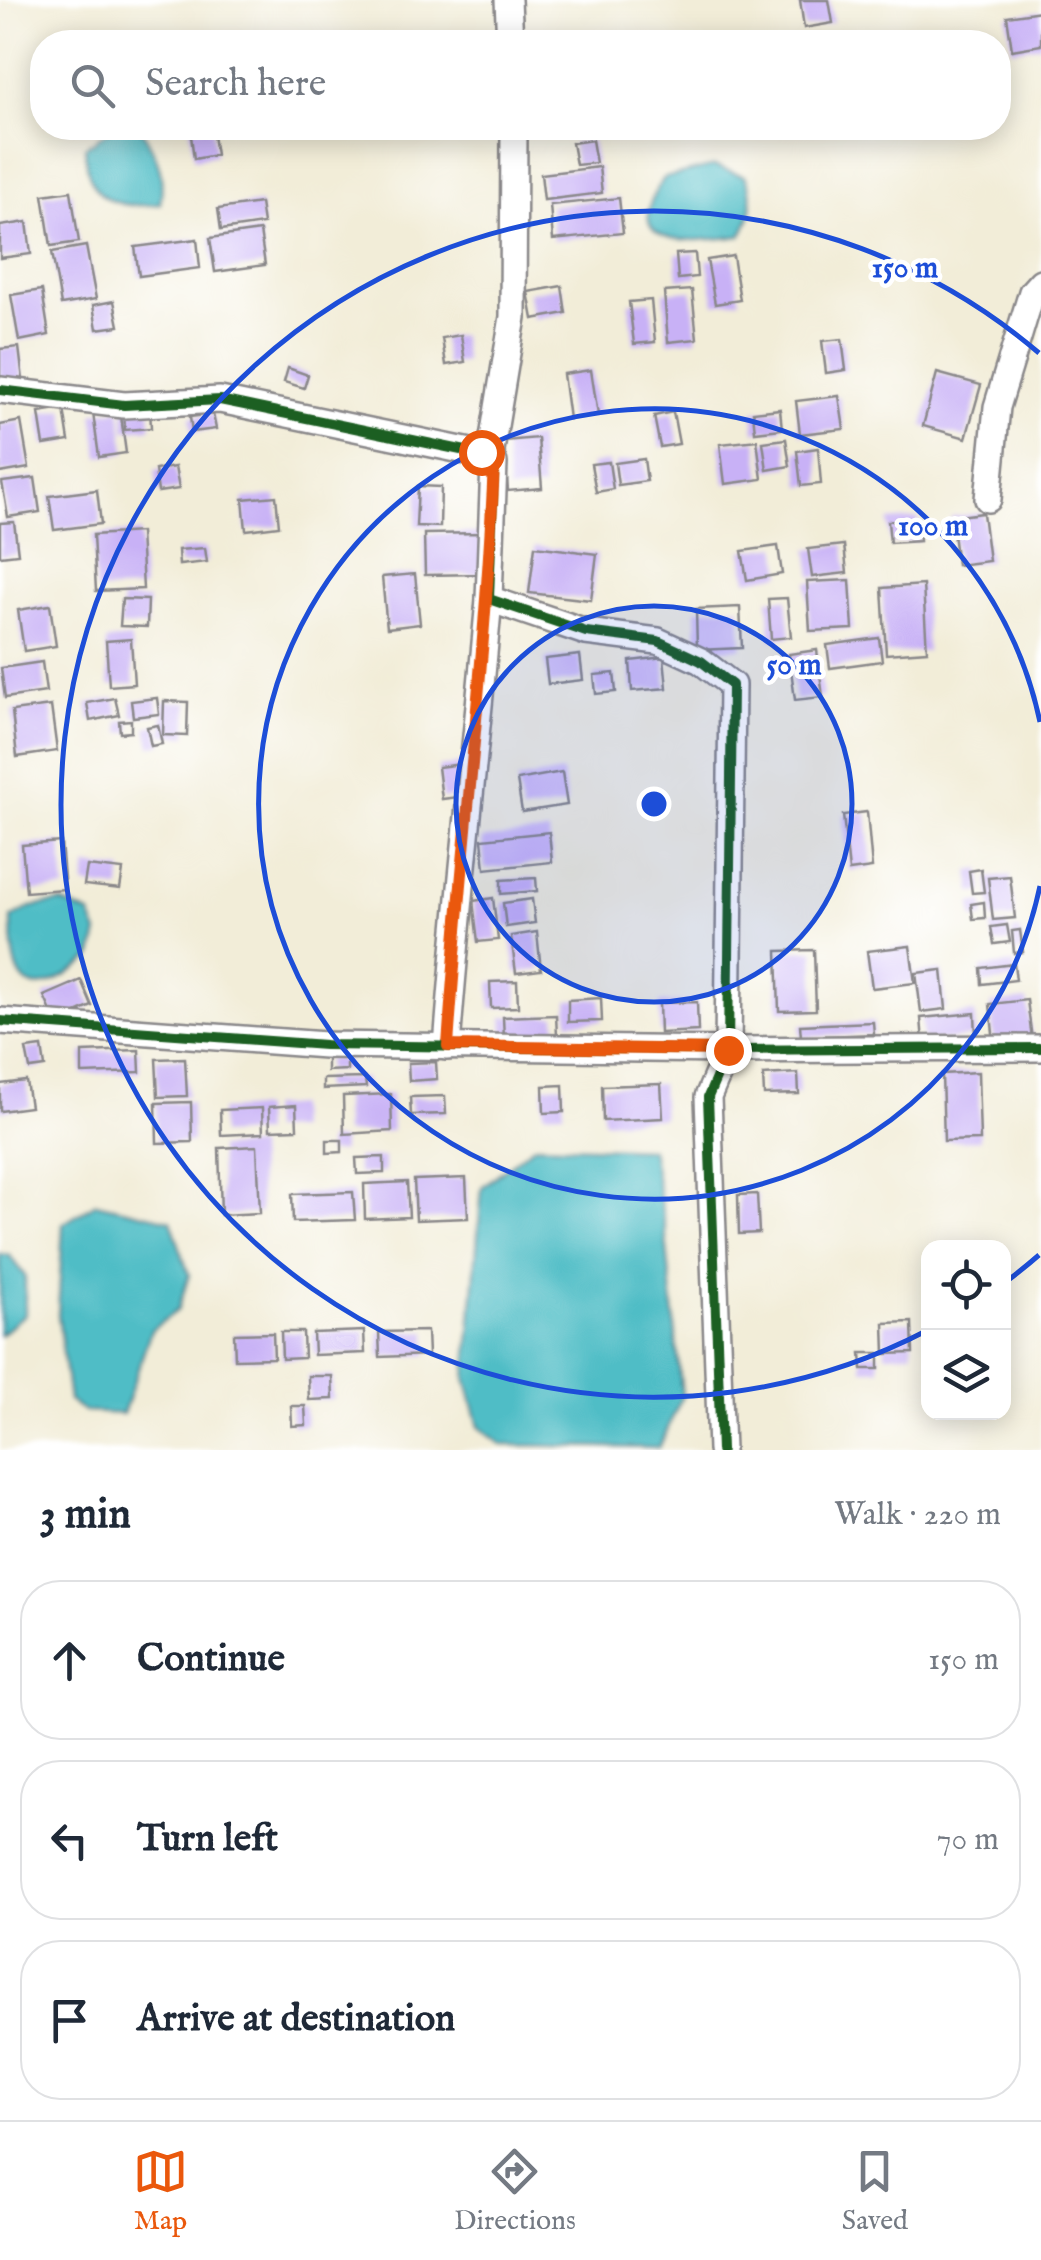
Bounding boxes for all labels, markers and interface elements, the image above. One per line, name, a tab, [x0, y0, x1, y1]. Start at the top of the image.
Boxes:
search box	[30, 30, 1011, 140]
icon: search	[65, 58, 120, 113]
text: Search here	[145, 61, 326, 109]
text: 150 m	[872, 250, 938, 288]
route start	[459, 430, 505, 476]
text: 100 m	[898, 508, 968, 546]
text: 50 m	[766, 647, 822, 685]
centre of rings	[636, 786, 672, 822]
route end	[706, 1028, 752, 1074]
map controls	[921, 1240, 1011, 1420]
button: locate	[921, 1240, 1011, 1330]
button: layers	[921, 1330, 1011, 1420]
text: 3 min	[40, 1489, 131, 1542]
text: Walk · 220 m	[834, 1495, 1001, 1536]
icon: ahead	[42, 1633, 97, 1688]
text: Continue	[137, 1636, 285, 1684]
text: 150 m	[928, 1640, 999, 1681]
icon: left	[42, 1813, 97, 1868]
text: Turn left	[137, 1816, 278, 1864]
text: 70 m	[937, 1820, 999, 1861]
icon: arrive	[42, 1993, 97, 2048]
text: Arrive at destination	[137, 1996, 455, 2044]
tab: Map	[133, 2144, 188, 2239]
tab: Directions	[454, 2144, 576, 2239]
tab: Saved	[842, 2144, 908, 2239]

